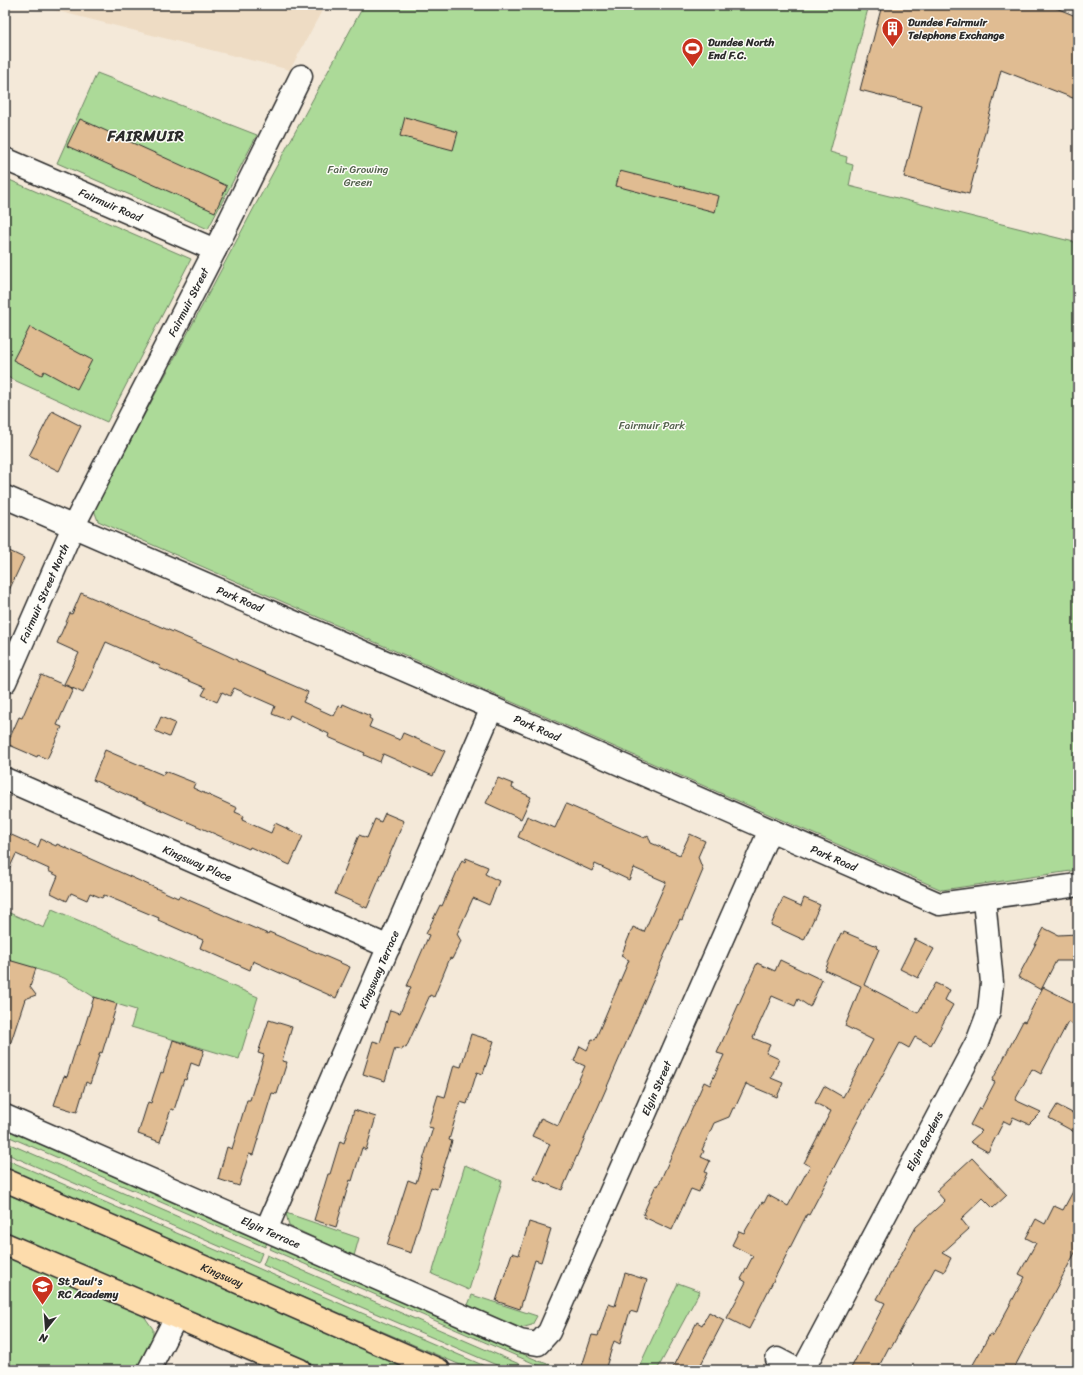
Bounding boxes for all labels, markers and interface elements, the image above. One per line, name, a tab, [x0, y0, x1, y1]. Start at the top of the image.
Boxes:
place label: Dundee Fairmuir Telephone Exchange	[908, 13, 1005, 45]
building icon: Dundee Fairmuir Telephone Exchange	[880, 15, 906, 48]
place label: Dundee North End F.C.	[708, 33, 775, 65]
sports icon: Dundee North End F.C.	[680, 35, 706, 68]
district label: FAIRMUIR	[106, 123, 185, 149]
park label: Fair Growing Green	[328, 160, 389, 192]
street label: Fairmuir Road	[76, 183, 146, 228]
street label: Fairmuir Street	[163, 264, 215, 340]
park label: Fairmuir Park	[619, 416, 685, 435]
street label: Fairmuir Street North	[14, 540, 75, 646]
street label: Park Road	[213, 581, 267, 618]
street label: Park Road	[511, 710, 564, 747]
street label: Kingsway Place	[159, 840, 235, 887]
street label: Park Road	[807, 840, 861, 877]
street label: Kingsway Terrace	[354, 927, 405, 1012]
street label: Elgin Street	[636, 1057, 678, 1119]
street label: Elgin Gardens	[901, 1107, 949, 1175]
street label: Elgin Terrace	[238, 1211, 304, 1254]
street label: Kingsway	[198, 1258, 246, 1293]
place label: St Paul's RC Academy	[57, 1272, 119, 1304]
school or university icon: St Paul's RC Academy	[29, 1274, 55, 1307]
north arrow	[26, 1309, 66, 1349]
text: N	[36, 1328, 51, 1349]

